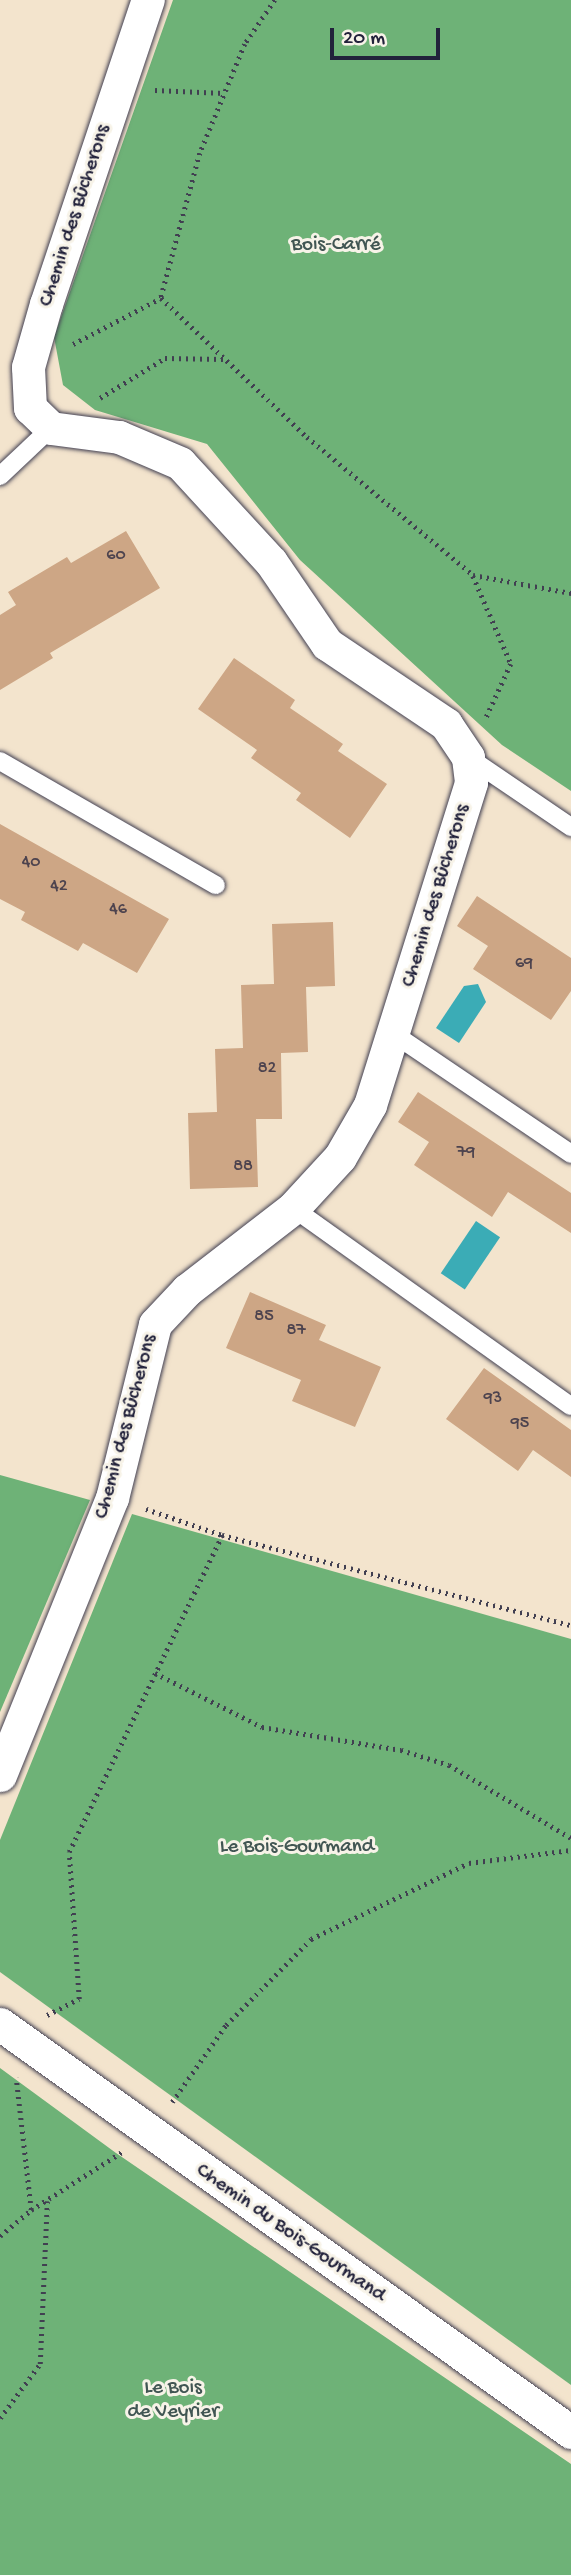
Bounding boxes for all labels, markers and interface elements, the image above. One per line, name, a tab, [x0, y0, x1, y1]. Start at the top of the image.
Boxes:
scale bar	[333, 14, 443, 58]
text: 20 m	[343, 27, 385, 52]
street label: Chemin des Bûcherons	[35, 122, 117, 310]
park label: Bois-Carré	[291, 233, 381, 259]
house number: 60	[106, 545, 126, 567]
street label: Chemin des Bûcherons	[397, 802, 477, 990]
house number: 40	[22, 852, 40, 874]
house number: 42	[50, 876, 68, 898]
house number: 46	[109, 899, 127, 921]
house number: 69	[515, 953, 533, 975]
house number: 82	[258, 1058, 276, 1080]
house number: 79	[457, 1142, 475, 1164]
house number: 88	[233, 1156, 253, 1178]
house number: 85	[254, 1306, 274, 1328]
house number: 87	[286, 1320, 306, 1342]
street label: Chemin des Bûcherons	[90, 1332, 164, 1522]
house number: 93	[484, 1388, 502, 1410]
house number: 95	[511, 1413, 529, 1435]
park label: Le Bois-Gourmand	[220, 1835, 374, 1861]
street label: Chemin du Bois-Gourmand	[190, 2159, 390, 2309]
park label: Le Bois de Veyrier	[127, 2376, 219, 2426]

